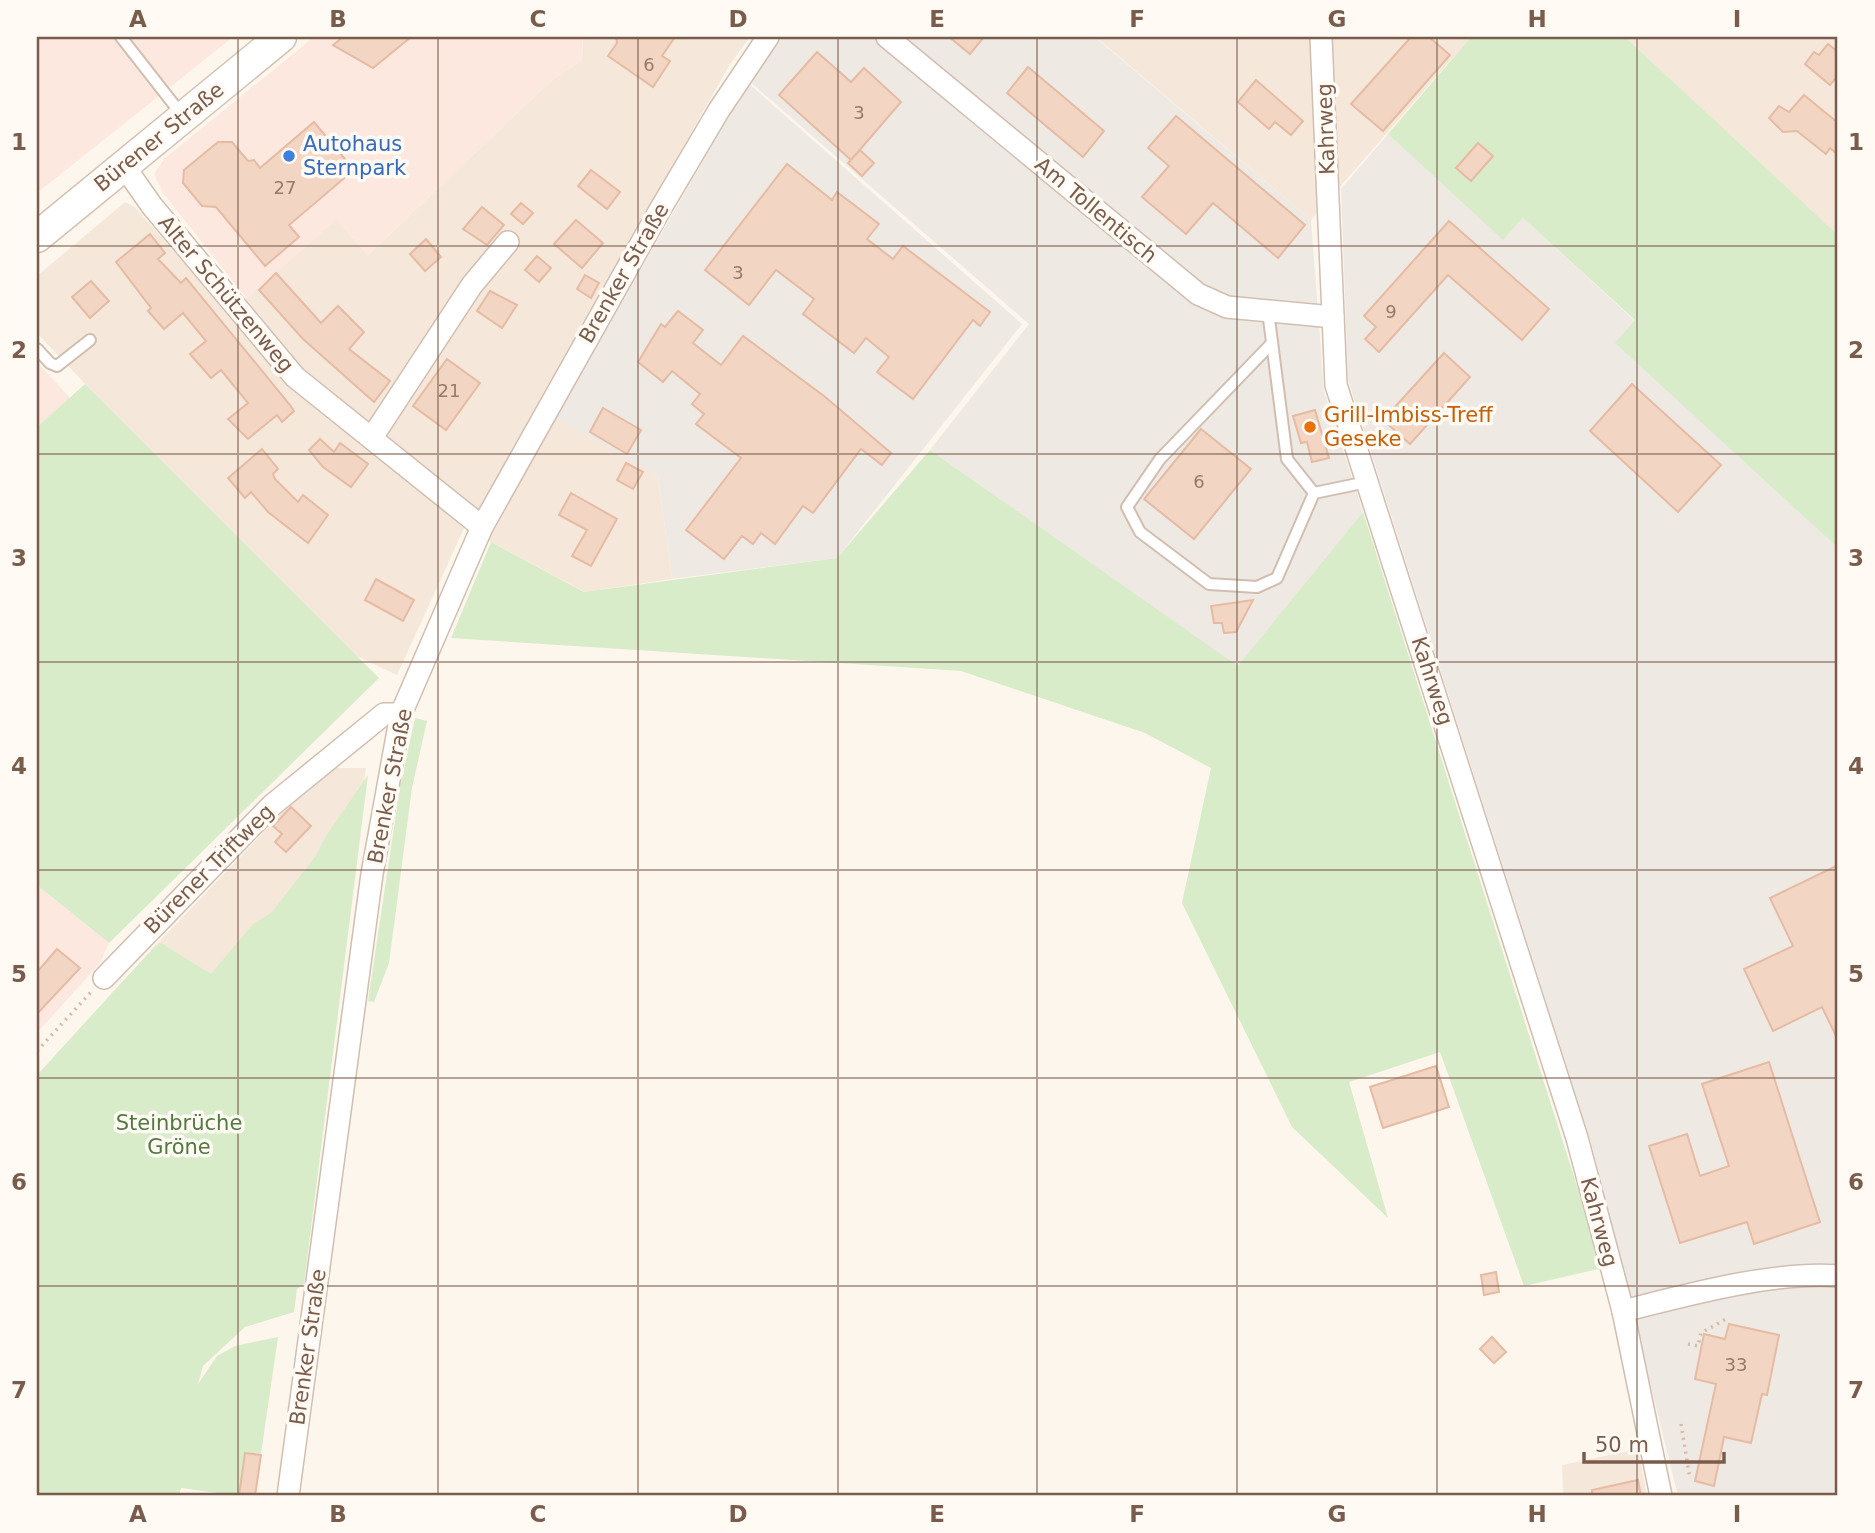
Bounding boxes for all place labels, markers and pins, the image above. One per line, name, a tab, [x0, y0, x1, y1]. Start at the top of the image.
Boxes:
place label: Autohaus Sternpark	[303, 132, 407, 180]
marker: Autohaus Sternpark	[281, 148, 297, 164]
place label: Grill-Imbiss-Treff Geseke	[1324, 403, 1493, 451]
marker: Grill-Imbiss-Treff Geseke	[1302, 419, 1318, 435]

